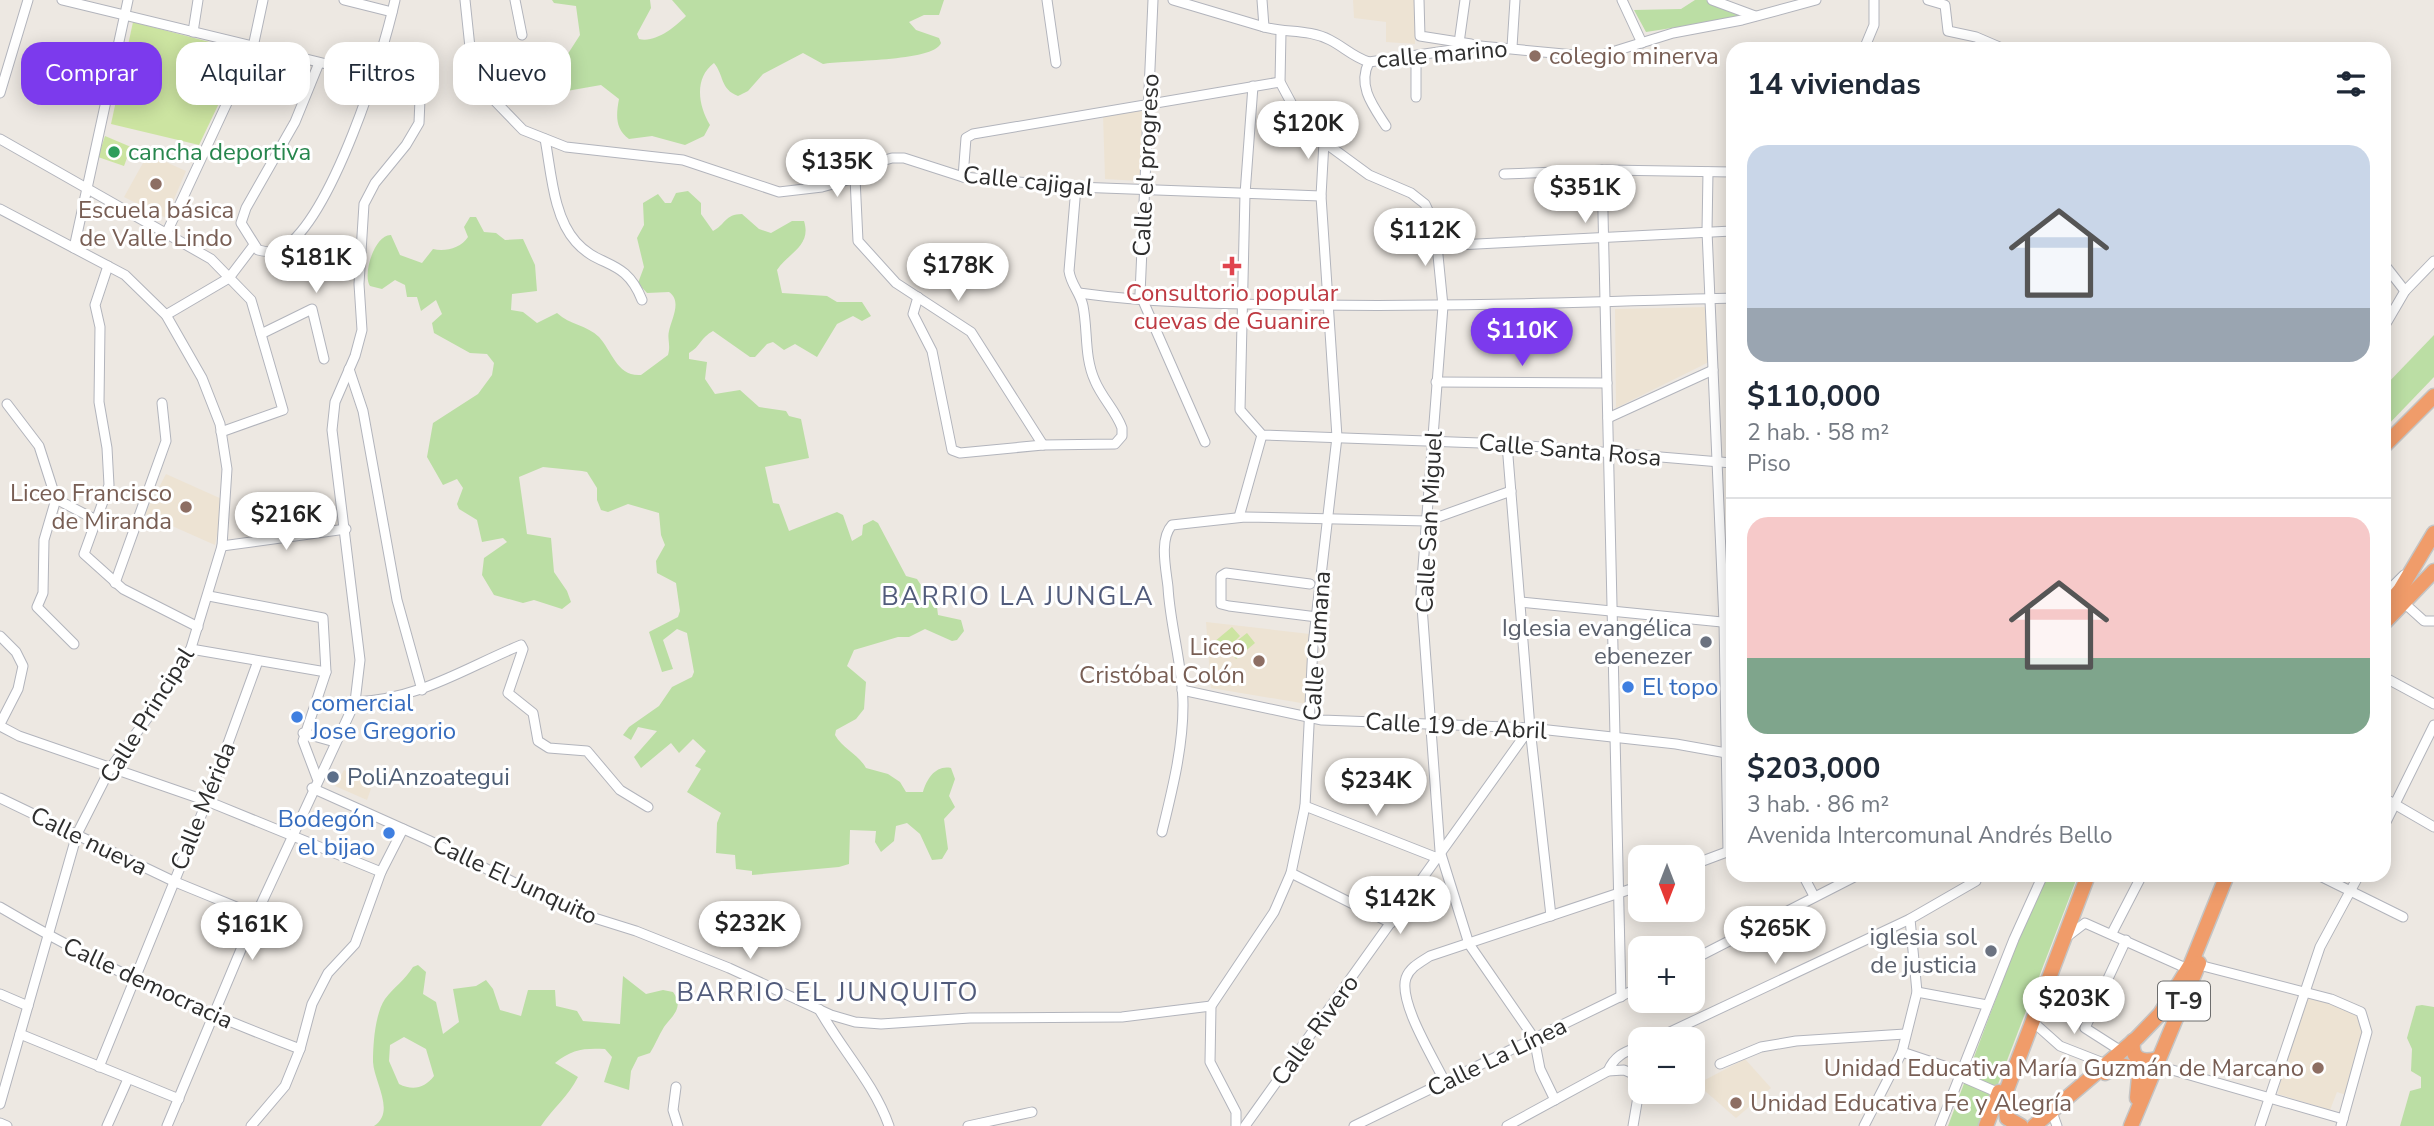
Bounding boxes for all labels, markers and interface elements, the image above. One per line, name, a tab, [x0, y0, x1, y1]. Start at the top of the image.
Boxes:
street label: calle marino	[1375, 32, 1509, 76]
place label: colegio minerva	[1549, 40, 1719, 72]
chip: Comprar	[21, 42, 162, 105]
chip: Alquilar	[176, 42, 310, 105]
chip: Filtros	[324, 42, 439, 105]
chip: Nuevo	[453, 42, 571, 105]
marker: colegio minerva	[1527, 48, 1543, 64]
text: 14 viviendas	[1747, 64, 1921, 105]
icon: filters	[2332, 65, 2370, 103]
street label: Calle el progreso	[1125, 73, 1167, 257]
pin: $120K	[1259, 102, 1357, 161]
text: $120K	[1273, 108, 1343, 139]
place label: cancha deportiva	[128, 136, 311, 168]
pin: $135K	[788, 140, 886, 199]
marker: cancha deportiva	[106, 144, 122, 160]
text: $135K	[802, 146, 872, 177]
street label: Calle cajigal	[962, 158, 1094, 204]
pin: $351K	[1536, 166, 1634, 225]
text: $351K	[1550, 172, 1620, 203]
marker: Escuela básica de Valle Lindo	[148, 176, 164, 192]
icon: home	[1996, 190, 2122, 316]
place label: Escuela básica de Valle Lindo	[78, 194, 234, 254]
pin: $112K	[1376, 208, 1474, 268]
text: $112K	[1390, 215, 1460, 246]
pin: $181K	[267, 236, 365, 295]
text: $181K	[281, 242, 351, 273]
pin: $178K	[909, 244, 1007, 303]
text: $178K	[923, 250, 993, 281]
marker: Consultorio popular cuevas de Guanire	[1222, 256, 1242, 276]
place label: Consultorio popular cuevas de Guanire	[1126, 277, 1339, 337]
pin: $110K	[1473, 308, 1571, 368]
text: $110K	[1487, 315, 1557, 346]
text: $110,000	[1747, 376, 1880, 417]
text: 2 hab. · 58 m²	[1747, 417, 1889, 448]
street label: Calle Santa Rosa	[1477, 426, 1663, 474]
street label: Calle San Miguel	[1408, 430, 1450, 614]
text: Piso	[1747, 448, 1791, 479]
place label: Liceo Francisco de Miranda	[10, 477, 172, 537]
pin: $216K	[237, 492, 335, 552]
marker: Liceo Francisco de Miranda	[178, 499, 194, 515]
text: $216K	[251, 499, 321, 530]
icon: home	[1996, 562, 2122, 688]
street label: Calle Cumana	[1296, 570, 1338, 722]
district label: BARRIO LA JUNGLA	[881, 579, 1155, 614]
place label: Iglesia evangélica ebenezer	[1502, 612, 1692, 672]
place label: Liceo Cristóbal Colón	[1079, 631, 1245, 691]
marker: Iglesia evangélica ebenezer	[1698, 634, 1714, 650]
street label: Calle Principal	[92, 641, 202, 789]
marker: Liceo Cristóbal Colón	[1251, 653, 1267, 669]
place label: El topo	[1642, 671, 1718, 703]
marker: El topo	[1620, 679, 1636, 695]
place label: comercial Jose Gregorio	[310, 687, 456, 747]
street label: Calle 19 de Abril	[1364, 705, 1548, 747]
marker: comercial Jose Gregorio	[289, 709, 305, 725]
street label: Calle Mérida	[163, 737, 243, 875]
text: $203,000	[1747, 748, 1880, 789]
pin: $234K	[1327, 758, 1425, 818]
place label: PoliAnzoategui	[347, 761, 510, 793]
text: $234K	[1341, 765, 1411, 796]
marker: PoliAnzoategui	[325, 769, 341, 785]
text: 3 hab. · 86 m²	[1747, 789, 1889, 820]
street label: Calle nueva	[25, 799, 153, 883]
place label: Bodegón el bijao	[278, 803, 375, 863]
text: Avenida Intercomunal Andrés Bello	[1747, 820, 2113, 851]
marker: Bodegón el bijao	[381, 825, 397, 841]
street label: Calle El Junquito	[427, 828, 603, 932]
north arrow	[1628, 845, 1704, 922]
map controls	[1628, 845, 1705, 1104]
pin: $142K	[1351, 876, 1449, 936]
text: $142K	[1365, 883, 1435, 914]
pin: $161K	[203, 902, 301, 962]
pin: $232K	[701, 902, 799, 961]
pin: $265K	[1726, 906, 1824, 966]
text: $232K	[715, 908, 785, 939]
text: $161K	[217, 909, 287, 940]
text: $265K	[1740, 913, 1810, 944]
place label: iglesia sol de justicia	[1870, 921, 1977, 981]
street label: Calle democracia	[58, 930, 238, 1036]
button: +	[1628, 936, 1705, 1013]
marker: iglesia sol de justicia	[1983, 943, 1999, 959]
street label: Calle Rivero	[1264, 968, 1366, 1092]
district label: BARRIO EL JUNQUITO	[677, 975, 979, 1010]
pin: $203K	[2025, 976, 2123, 1036]
road number: T-9	[2158, 982, 2210, 1020]
text: $203K	[2039, 983, 2109, 1014]
street label: Calle La Línea	[1422, 1009, 1572, 1105]
button: −	[1628, 1027, 1705, 1104]
place label: Unidad Educativa María Guzmán de Marcano	[1824, 1052, 2304, 1084]
marker: Unidad Educativa María Guzmán de Marcano	[2310, 1060, 2326, 1076]
place label: Unidad Educativa Fe y Alegría	[1750, 1087, 2072, 1119]
marker: Unidad Educativa Fe y Alegría	[1728, 1095, 1744, 1111]

